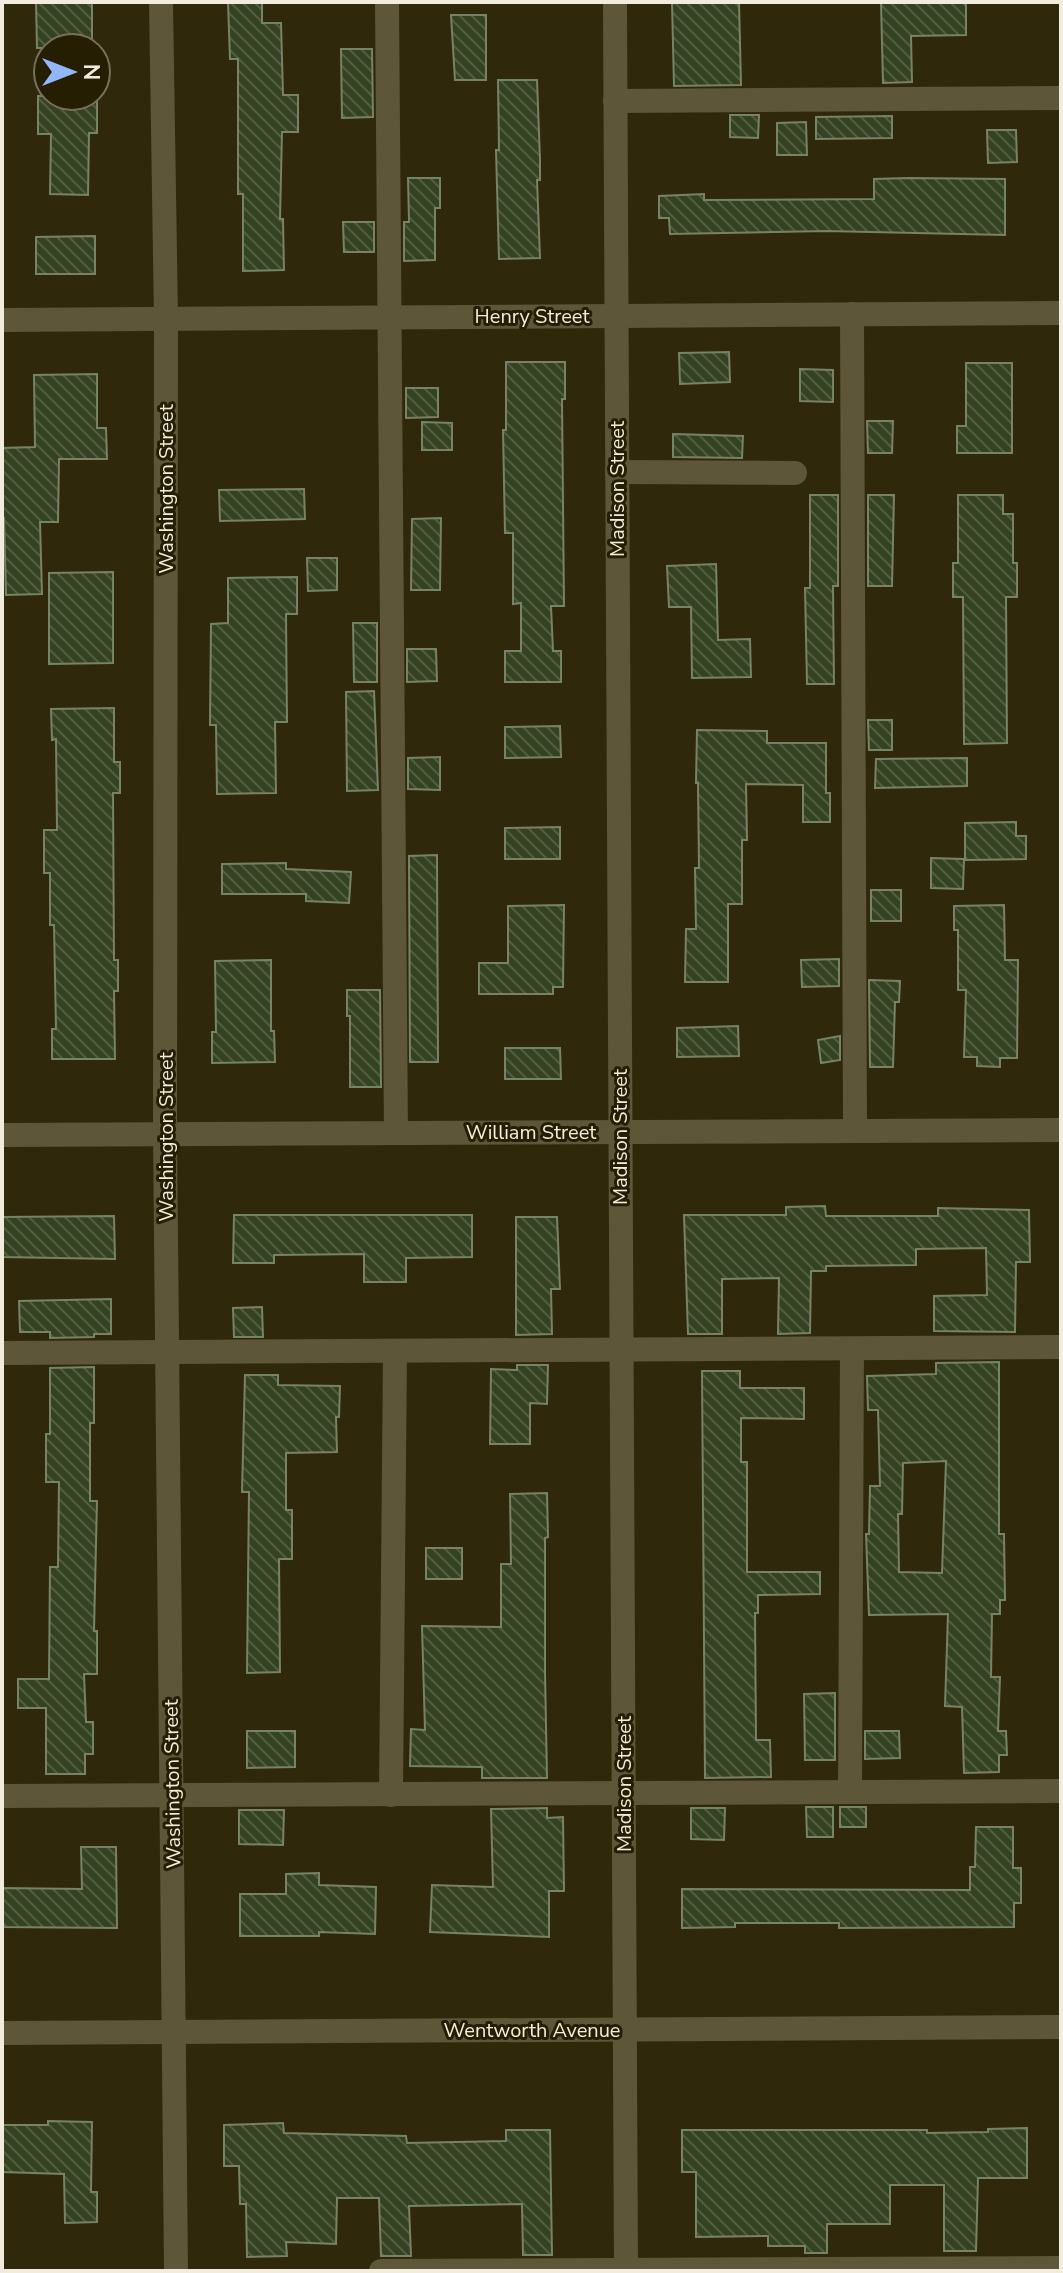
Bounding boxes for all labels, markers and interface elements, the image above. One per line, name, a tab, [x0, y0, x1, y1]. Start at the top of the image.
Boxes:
north arrow	[32, 32, 112, 112]
text: N	[76, 64, 106, 80]
street label: Henry Street	[475, 303, 590, 330]
street label: Washington Street	[153, 403, 180, 574]
street label: Madison Street	[604, 420, 631, 557]
street label: Washington Street	[153, 1051, 180, 1222]
street label: Madison Street	[607, 1068, 634, 1205]
street label: William Street	[466, 1119, 597, 1146]
street label: Washington Street	[158, 1698, 187, 1869]
street label: Madison Street	[611, 1715, 638, 1852]
street label: Wentworth Avenue	[443, 2017, 621, 2044]

